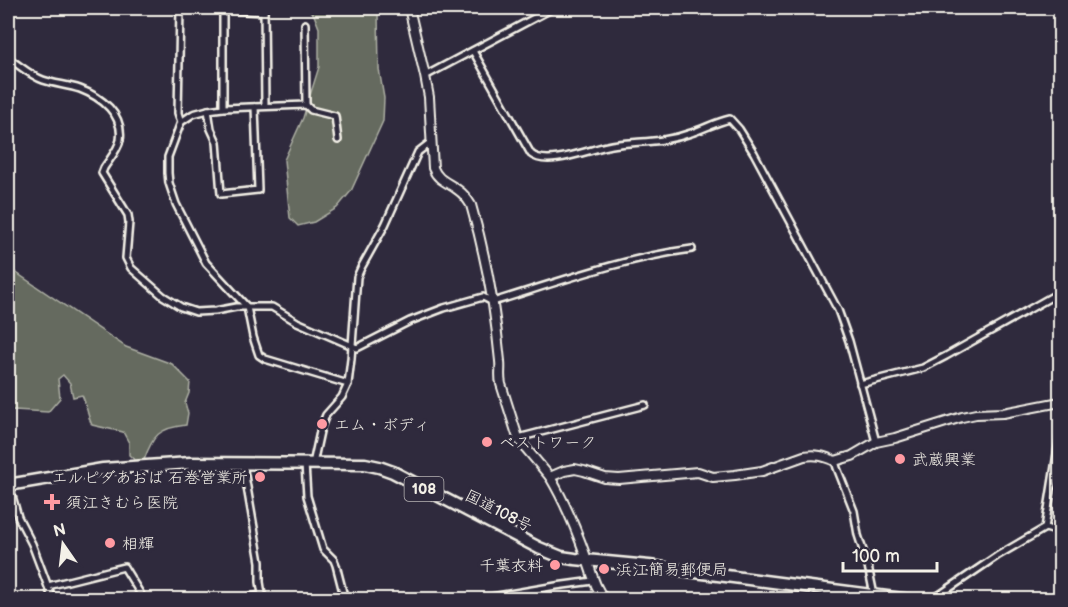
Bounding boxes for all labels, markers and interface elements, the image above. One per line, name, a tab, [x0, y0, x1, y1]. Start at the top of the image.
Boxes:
place label: エム・ボディ	[334, 416, 430, 435]
marker: エム・ボディ	[315, 417, 329, 431]
place label: ベストワーク	[499, 434, 596, 453]
marker: ベストワーク	[480, 435, 494, 449]
place label: 武蔵興業	[912, 451, 976, 470]
marker: 武蔵興業	[893, 452, 907, 466]
place label: エルピダあおば 石巻営業所	[52, 469, 248, 488]
marker: エルピダあおば 石巻営業所	[253, 470, 267, 484]
road number: 108	[404, 477, 444, 501]
street label: 国道108号	[462, 486, 535, 536]
marker: 須江きむら医院	[43, 493, 61, 511]
place label: 須江きむら医院	[66, 494, 178, 513]
north arrow	[33, 514, 93, 574]
text: N	[52, 520, 68, 542]
place label: 相輝	[122, 535, 154, 554]
scale bar	[843, 535, 938, 573]
marker: 相輝	[103, 536, 117, 550]
text: 100 m	[852, 546, 900, 567]
place label: 千葉衣料	[479, 557, 543, 576]
marker: 千葉衣料	[548, 558, 562, 572]
place label: 浜江簡易郵便局	[616, 561, 728, 580]
marker: 浜江簡易郵便局	[597, 562, 611, 576]

